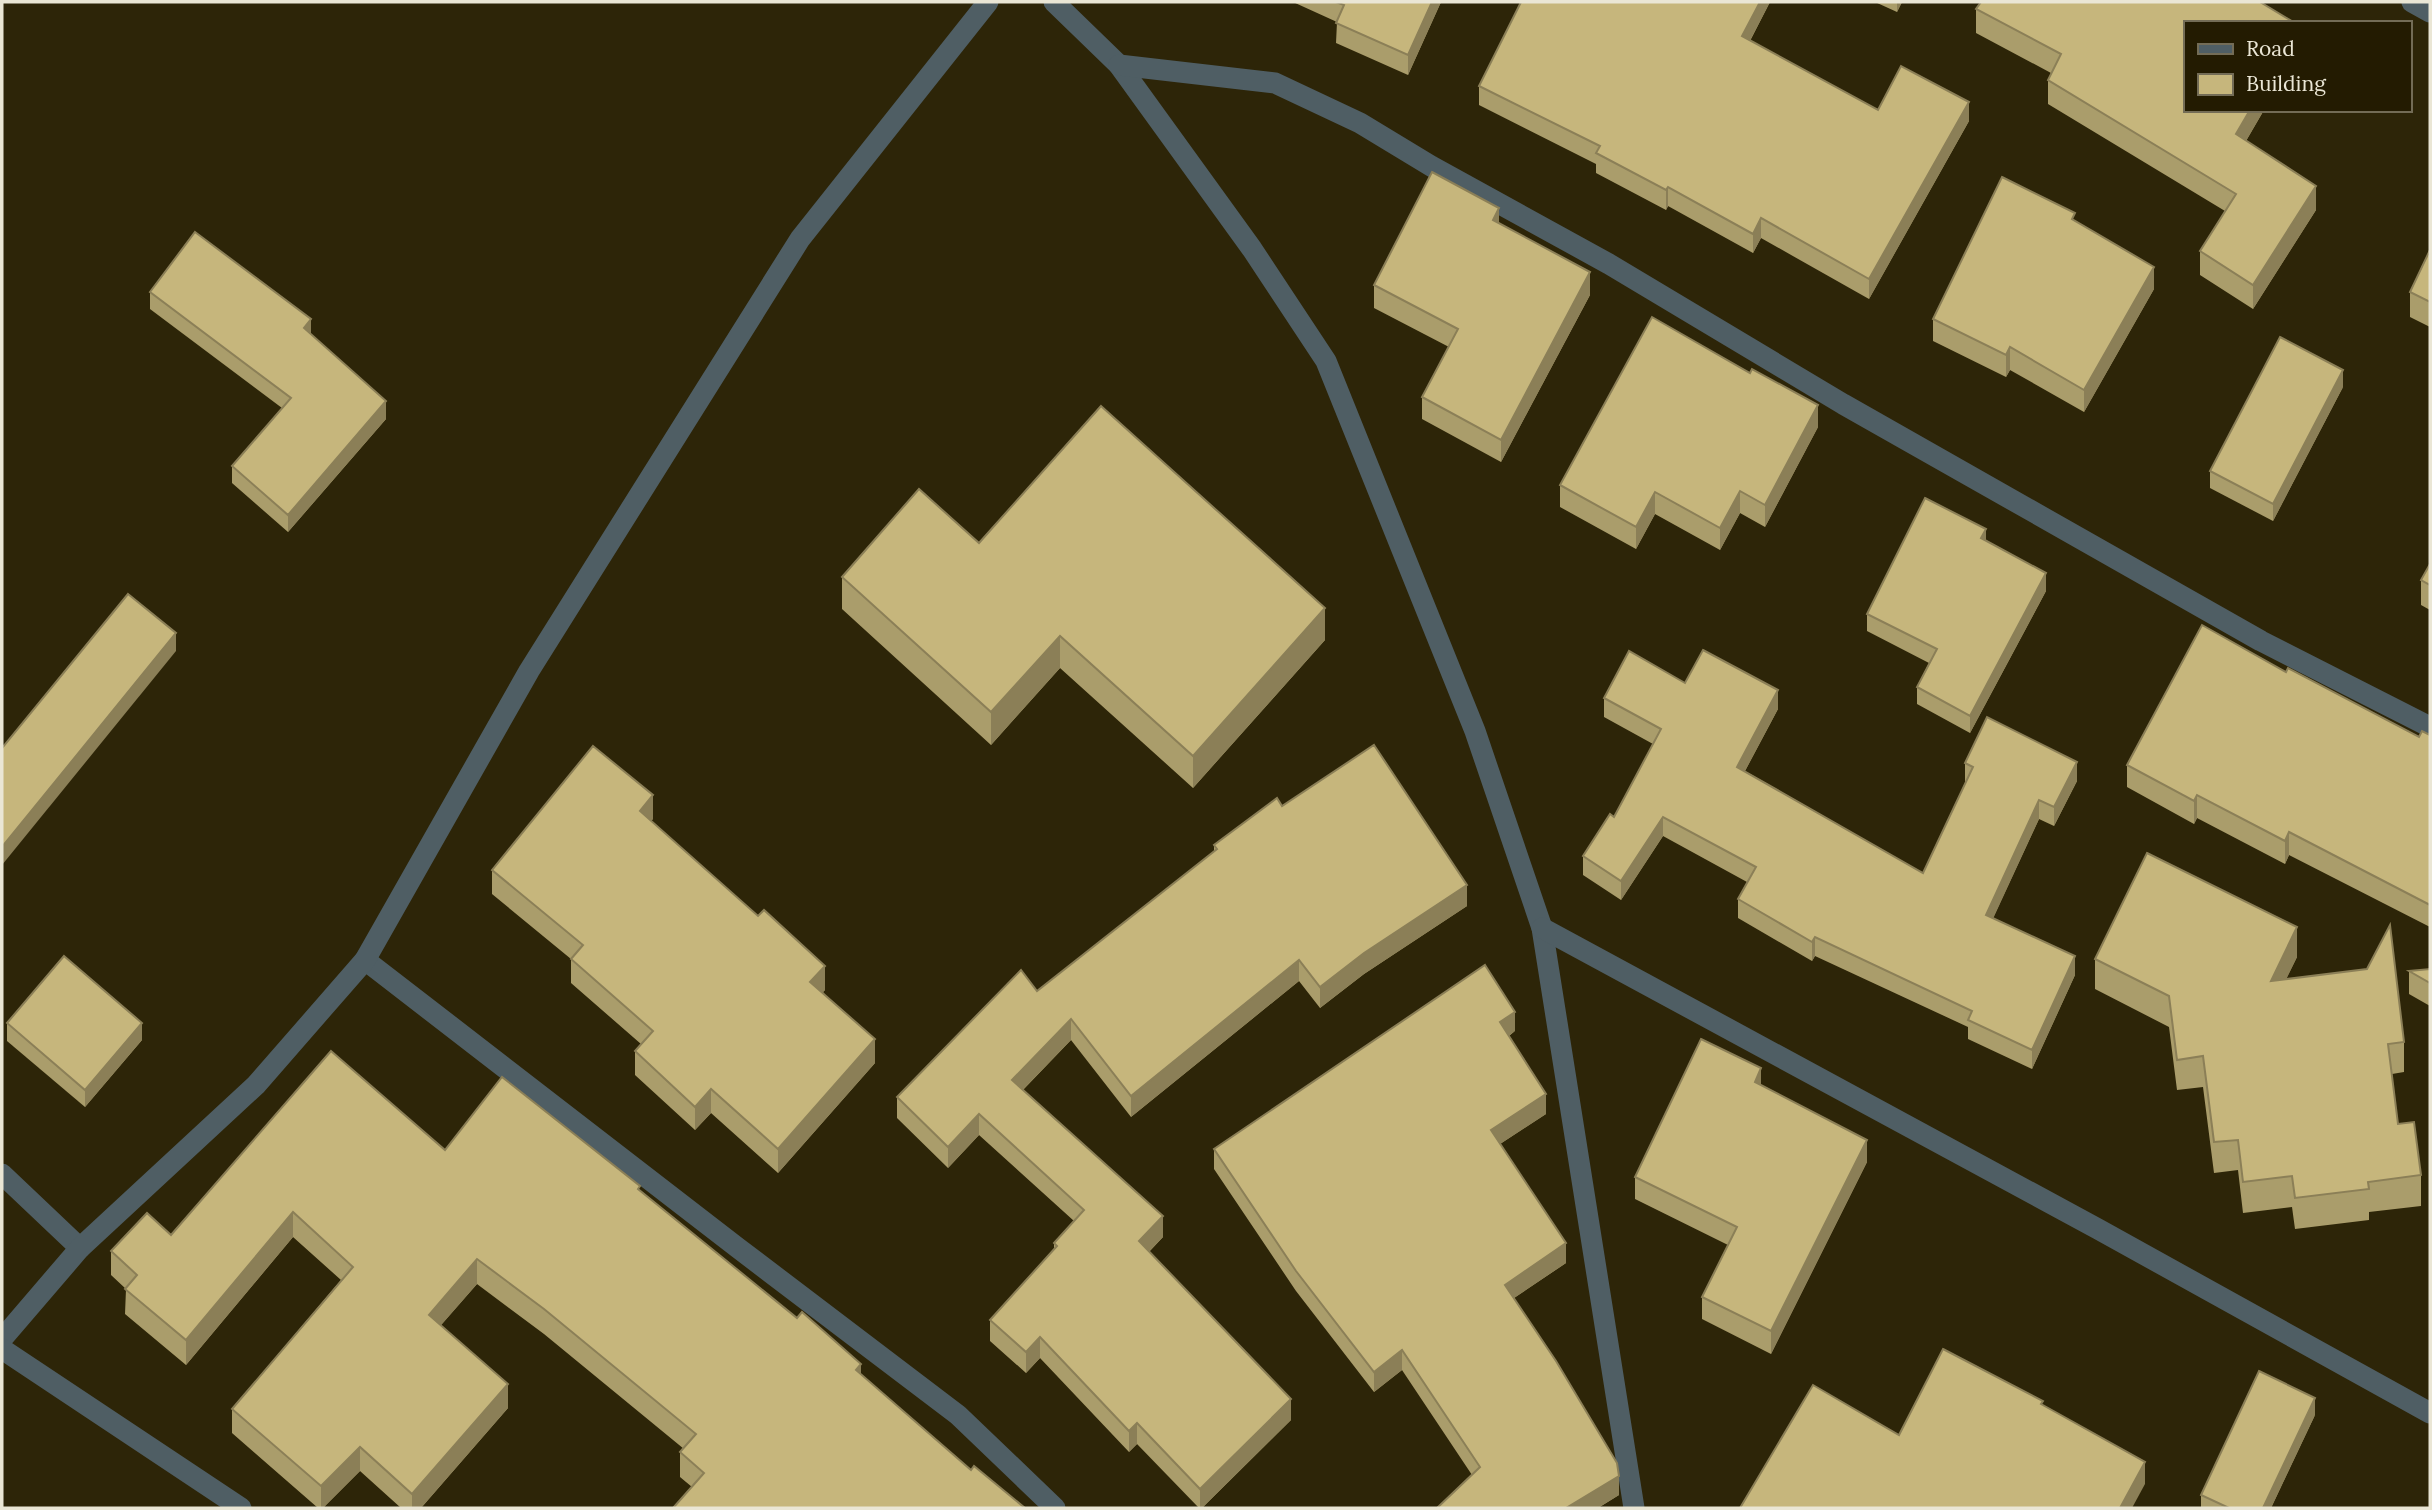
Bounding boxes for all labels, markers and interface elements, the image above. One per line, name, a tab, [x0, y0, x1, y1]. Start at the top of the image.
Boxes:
legend	[2184, 21, 2411, 112]
text: Road	[2246, 35, 2295, 62]
text: Building	[2246, 70, 2326, 97]

